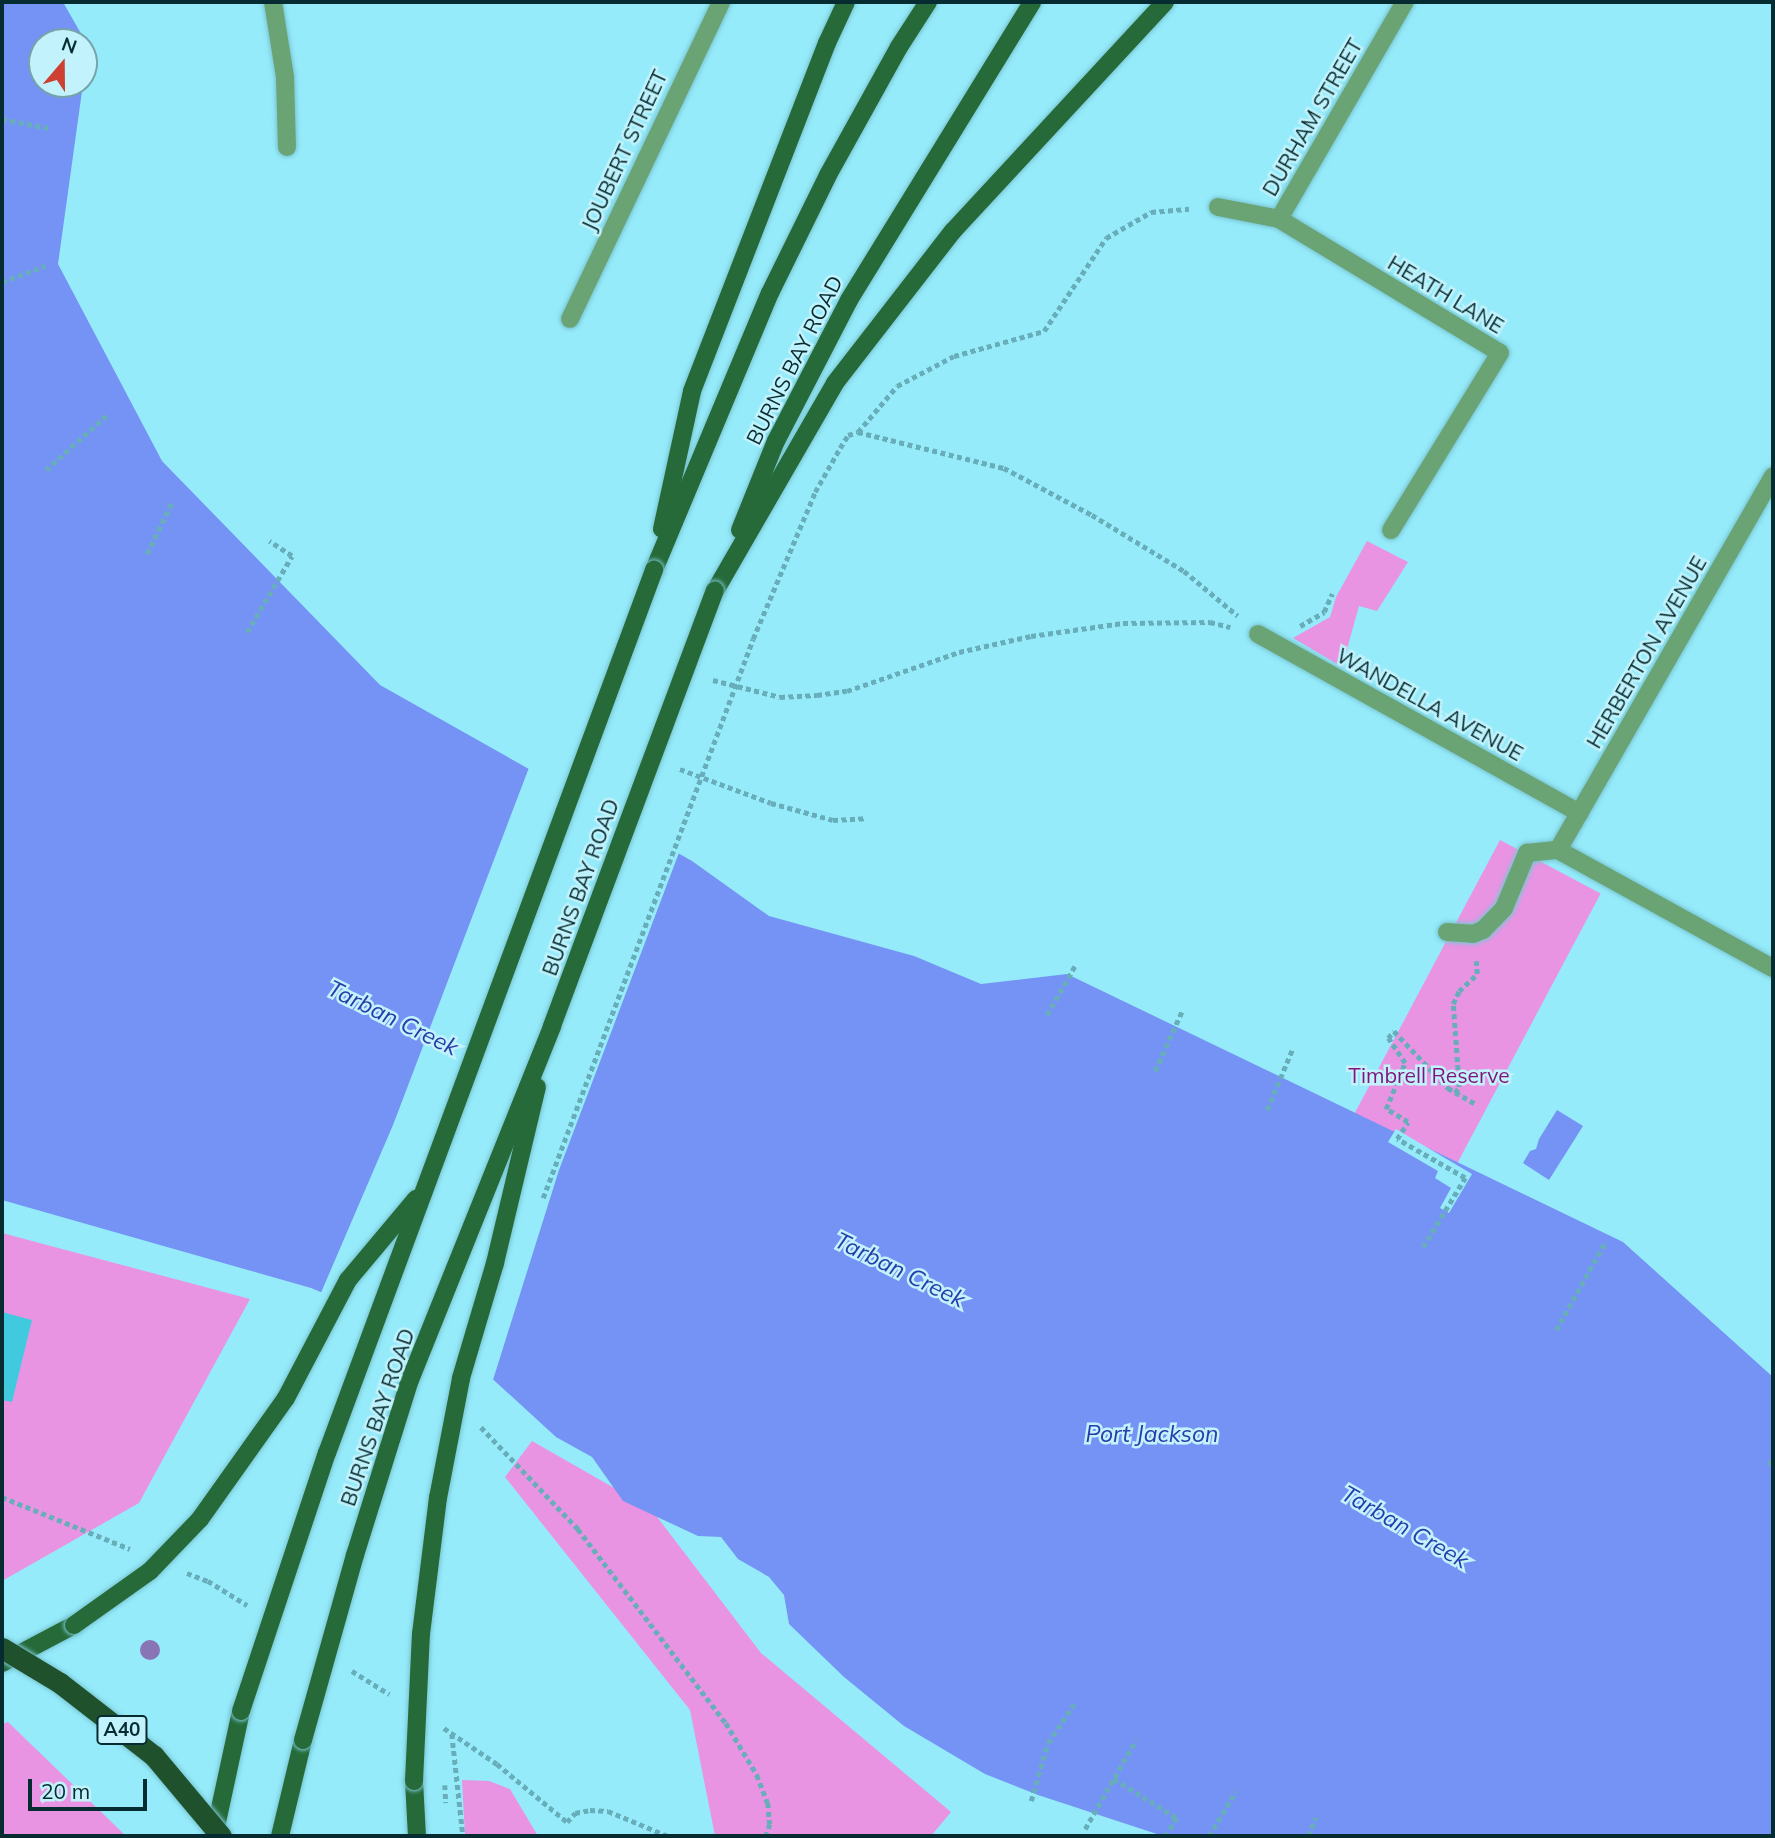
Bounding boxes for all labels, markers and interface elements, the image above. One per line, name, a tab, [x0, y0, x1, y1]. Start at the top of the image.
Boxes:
north arrow	[28, 28, 98, 98]
text: N	[59, 31, 80, 59]
street label: DURHAM STREET	[1257, 34, 1367, 200]
street label: JOUBERT STREET	[576, 66, 672, 234]
street label: HEATH LANE	[1383, 250, 1509, 338]
street label: BURNS BAY ROAD	[740, 271, 848, 449]
street label: HERBERTON AVENUE	[1581, 552, 1711, 752]
street label: WANDELLA AVENUE	[1332, 642, 1528, 766]
street label: BURNS BAY ROAD	[536, 795, 624, 979]
water label: Tarban Creek	[323, 974, 463, 1062]
park label: Timbrell Reserve	[1348, 1062, 1510, 1088]
water label: Tarban Creek	[830, 1226, 970, 1314]
street label: BURNS BAY ROAD	[335, 1325, 419, 1509]
water label: Port Jackson	[1085, 1420, 1219, 1448]
water label: Tarban Creek	[1337, 1480, 1473, 1574]
road number: A40	[96, 1714, 148, 1746]
scale bar	[32, 1764, 150, 1808]
text: 20 m	[41, 1778, 90, 1804]

